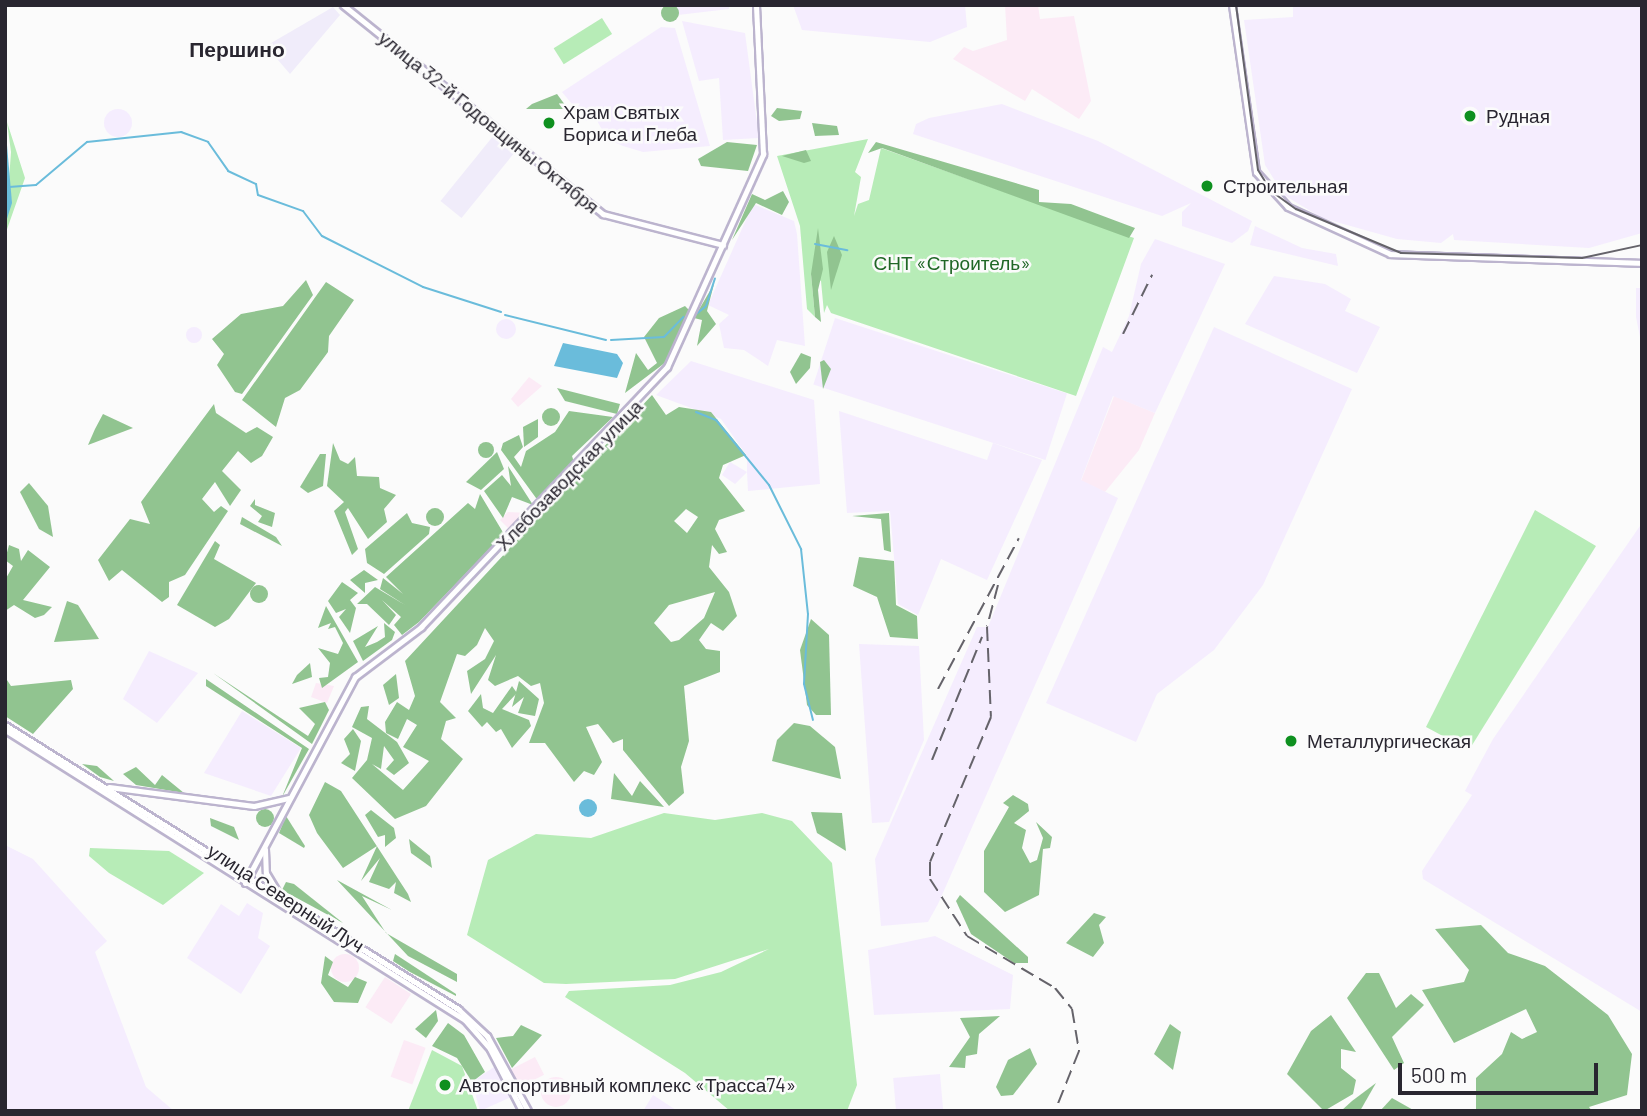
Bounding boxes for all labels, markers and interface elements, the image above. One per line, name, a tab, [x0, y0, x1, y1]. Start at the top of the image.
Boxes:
street label: улица 32-й Годовщины Октября	[374, 26, 604, 218]
district label: Першино	[189, 36, 285, 62]
place label: Храм Святых Бориса и Глеба	[563, 101, 697, 145]
place label: Рудная	[1486, 105, 1550, 127]
marker: Рудная	[1460, 106, 1480, 126]
marker: Храм Святых Бориса и Глеба	[541, 115, 557, 131]
place label: Строительная	[1223, 175, 1348, 197]
marker: Строительная	[1197, 176, 1217, 196]
park label: СНТ «Строитель»	[874, 252, 1030, 274]
street label: Хлебозаводская улица	[491, 395, 647, 555]
place label: Металлургическая	[1307, 730, 1471, 752]
marker: Металлургическая	[1281, 731, 1301, 751]
street label: улица Северный Луч	[203, 839, 369, 957]
scale bar	[1402, 1050, 1602, 1094]
text: 500 m	[1411, 1062, 1467, 1087]
place label: Автоспортивный комплекс «Трасса74»	[459, 1074, 796, 1096]
marker: Автоспортивный комплекс «Трасса74»	[437, 1077, 453, 1093]

